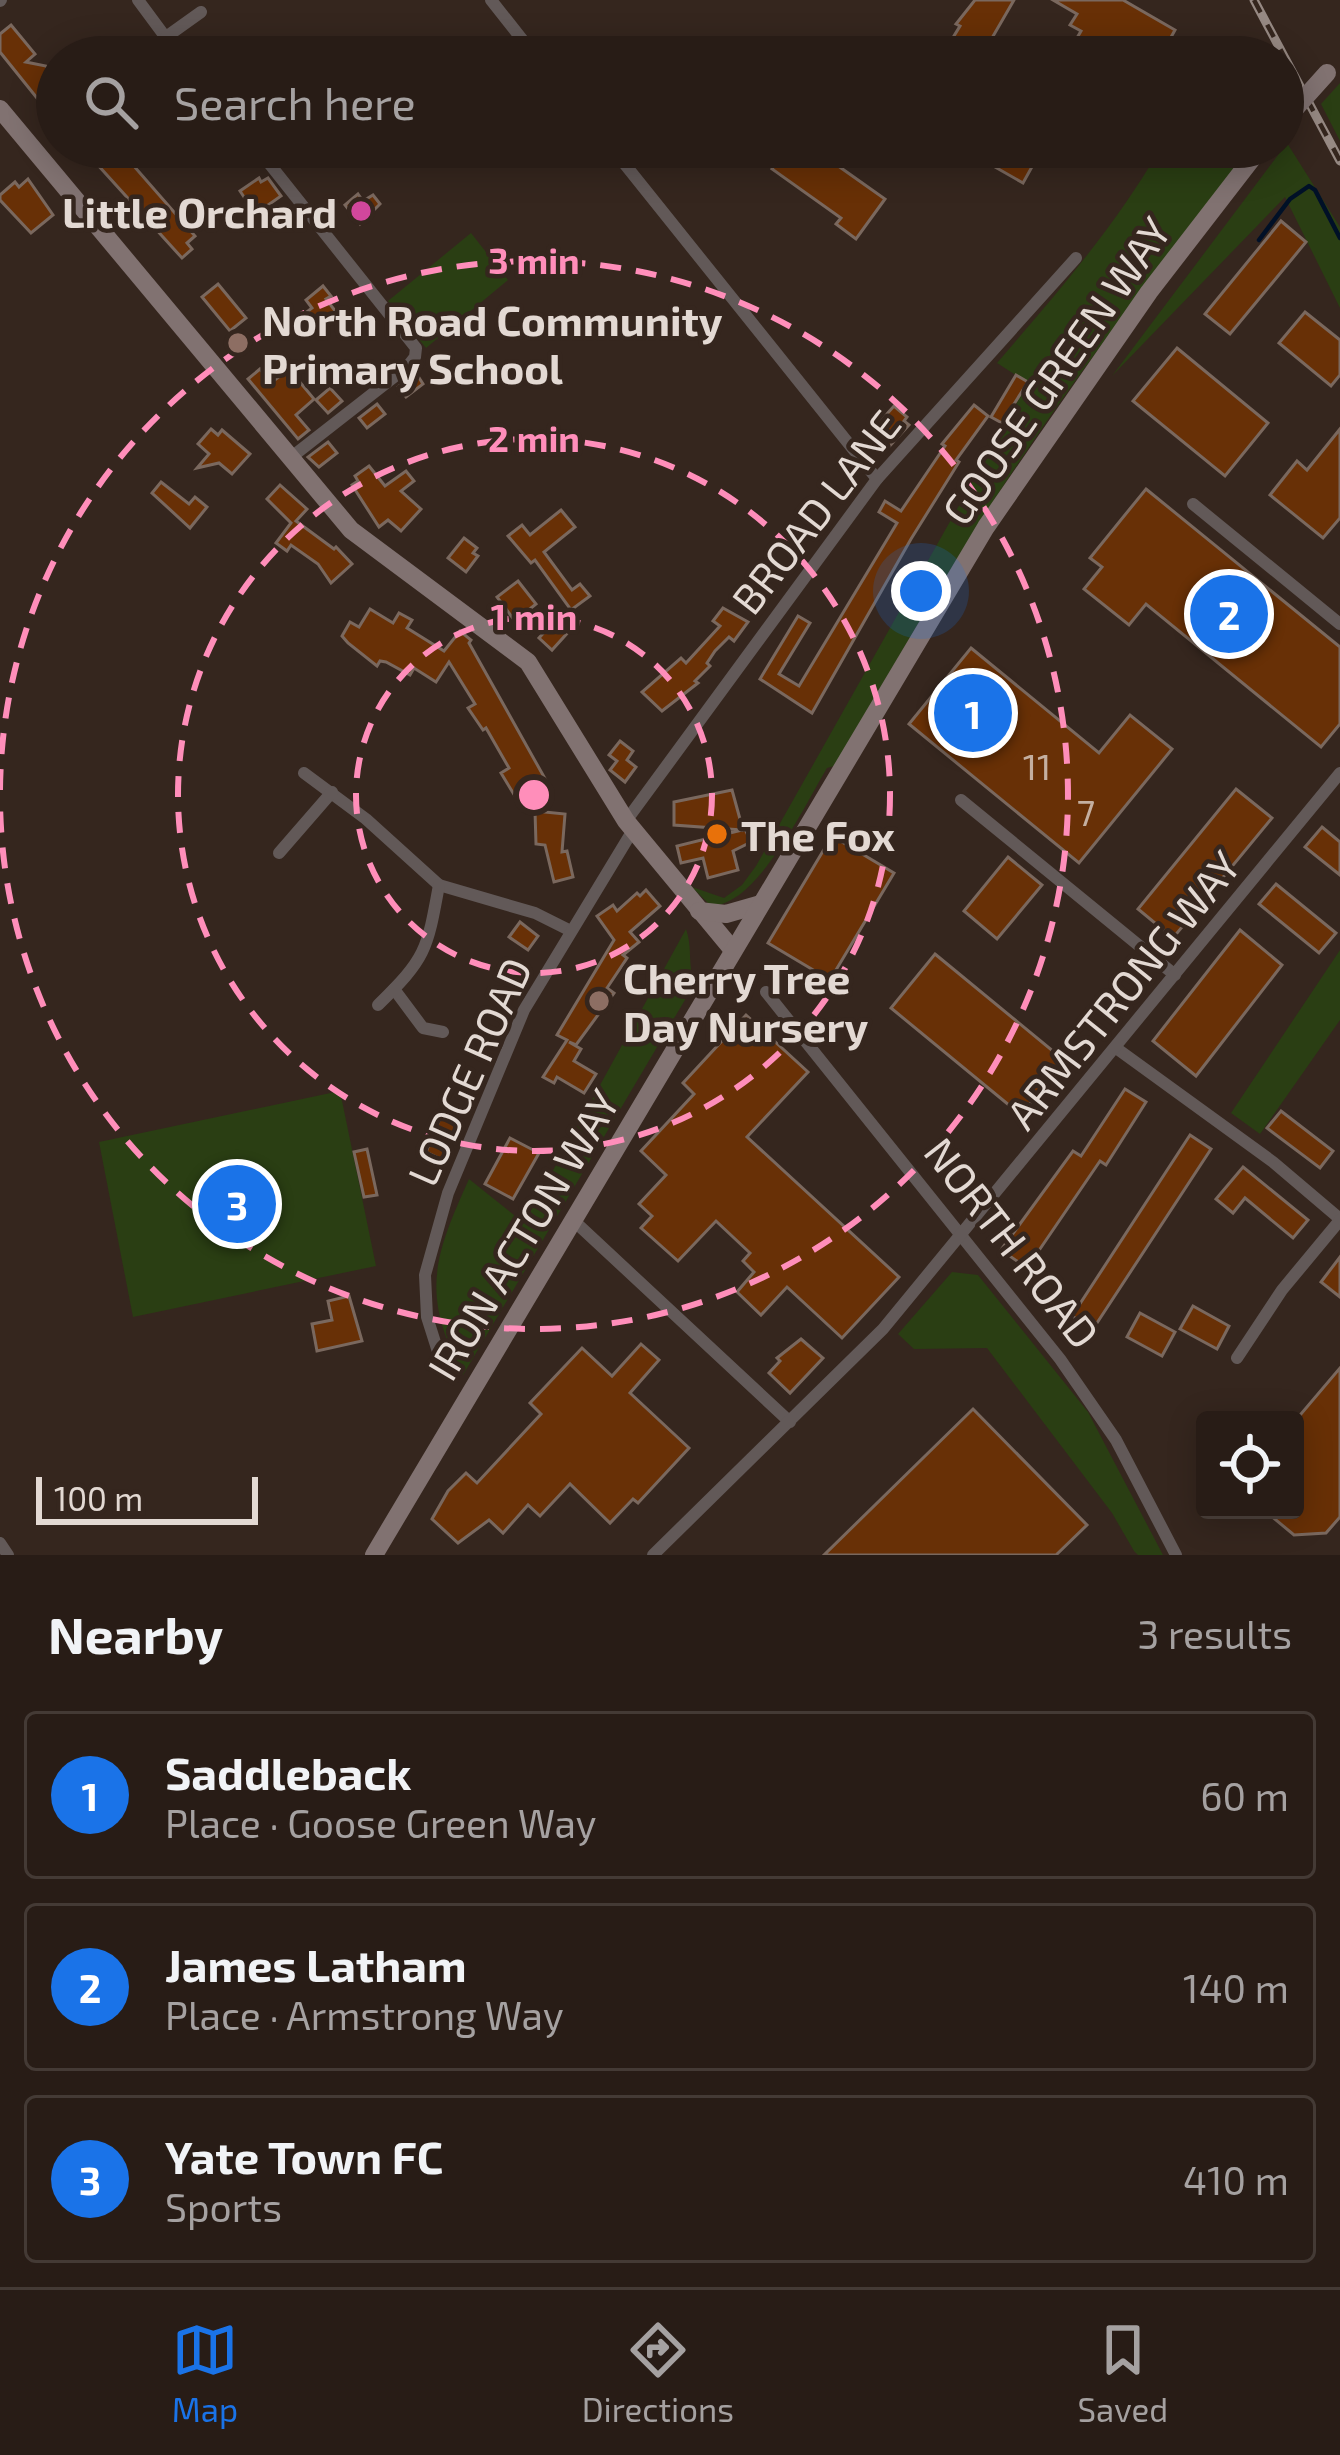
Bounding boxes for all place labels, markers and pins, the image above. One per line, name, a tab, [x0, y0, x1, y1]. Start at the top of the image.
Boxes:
place label: Little Orchard	[62, 186, 337, 236]
marker: Little Orchard	[348, 198, 374, 224]
place label: North Road Community Primary School	[262, 294, 723, 393]
marker: North Road Community Primary School	[225, 330, 251, 356]
pin: 2	[1190, 569, 1268, 659]
pin: 1	[934, 668, 1012, 758]
centre of rings	[513, 774, 555, 816]
place label: The Fox	[741, 809, 895, 859]
marker: The Fox	[704, 821, 730, 847]
place label: Cherry Tree Day Nursery	[623, 952, 868, 1051]
marker: Cherry Tree Day Nursery	[586, 988, 612, 1014]
pin: 3	[198, 1159, 276, 1249]

